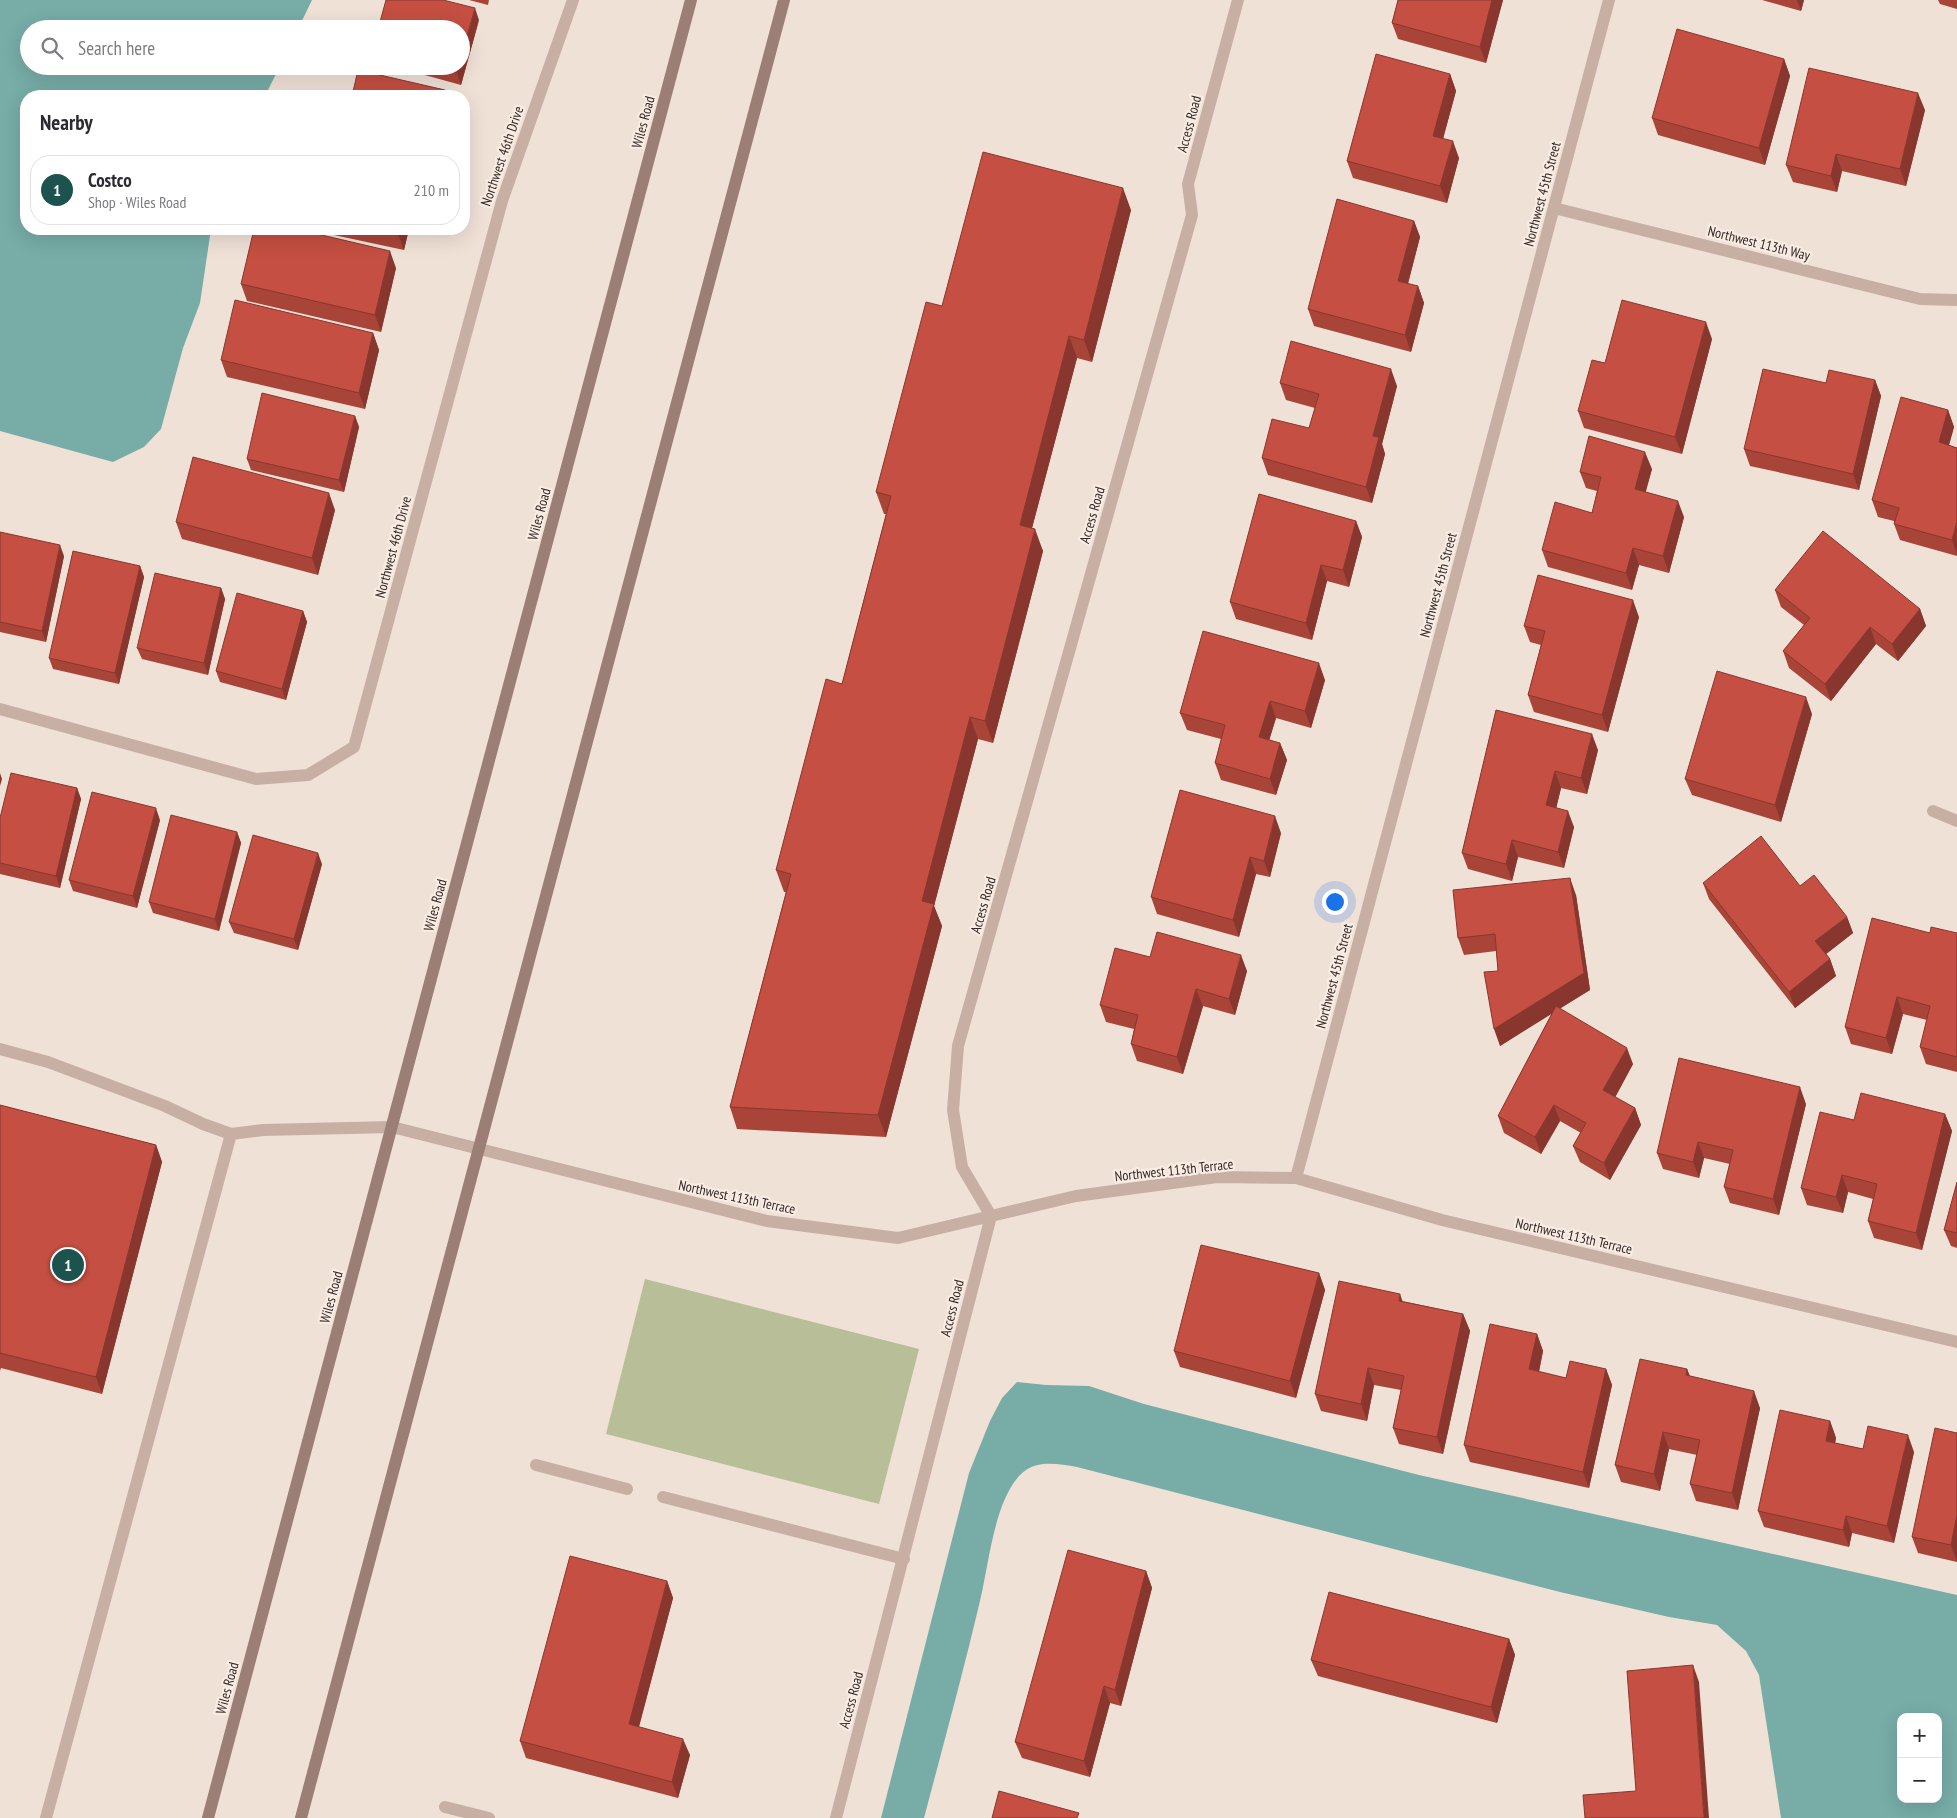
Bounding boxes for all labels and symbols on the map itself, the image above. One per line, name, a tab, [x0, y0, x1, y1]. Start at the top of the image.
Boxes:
street label: Wiles Road	[627, 94, 659, 150]
street label: Access Road	[1173, 94, 1205, 154]
street label: Northwest 46th Drive	[477, 104, 528, 208]
street label: Northwest 45th Street	[1519, 139, 1565, 248]
street label: Northwest 113th Way	[1706, 222, 1813, 265]
street label: Access Road	[1075, 485, 1109, 545]
street label: Wiles Road	[523, 486, 555, 542]
street label: Northwest 46th Drive	[371, 494, 415, 600]
street label: Northwest 45th Street	[1415, 530, 1461, 639]
street label: Access Road	[966, 875, 1000, 935]
street label: Wiles Road	[419, 877, 451, 933]
your location	[1322, 889, 1348, 915]
street label: Northwest 45th Street	[1311, 921, 1357, 1030]
street label: Northwest 113th Terrace	[1114, 1155, 1234, 1185]
street label: Northwest 113th Terrace	[677, 1176, 797, 1218]
street label: Northwest 113th Terrace	[1514, 1214, 1634, 1258]
pin: 1	[52, 1246, 84, 1284]
street label: Wiles Road	[315, 1269, 347, 1325]
street label: Access Road	[936, 1278, 968, 1338]
street label: Wiles Road	[211, 1660, 243, 1716]
street label: Access Road	[835, 1670, 867, 1730]

